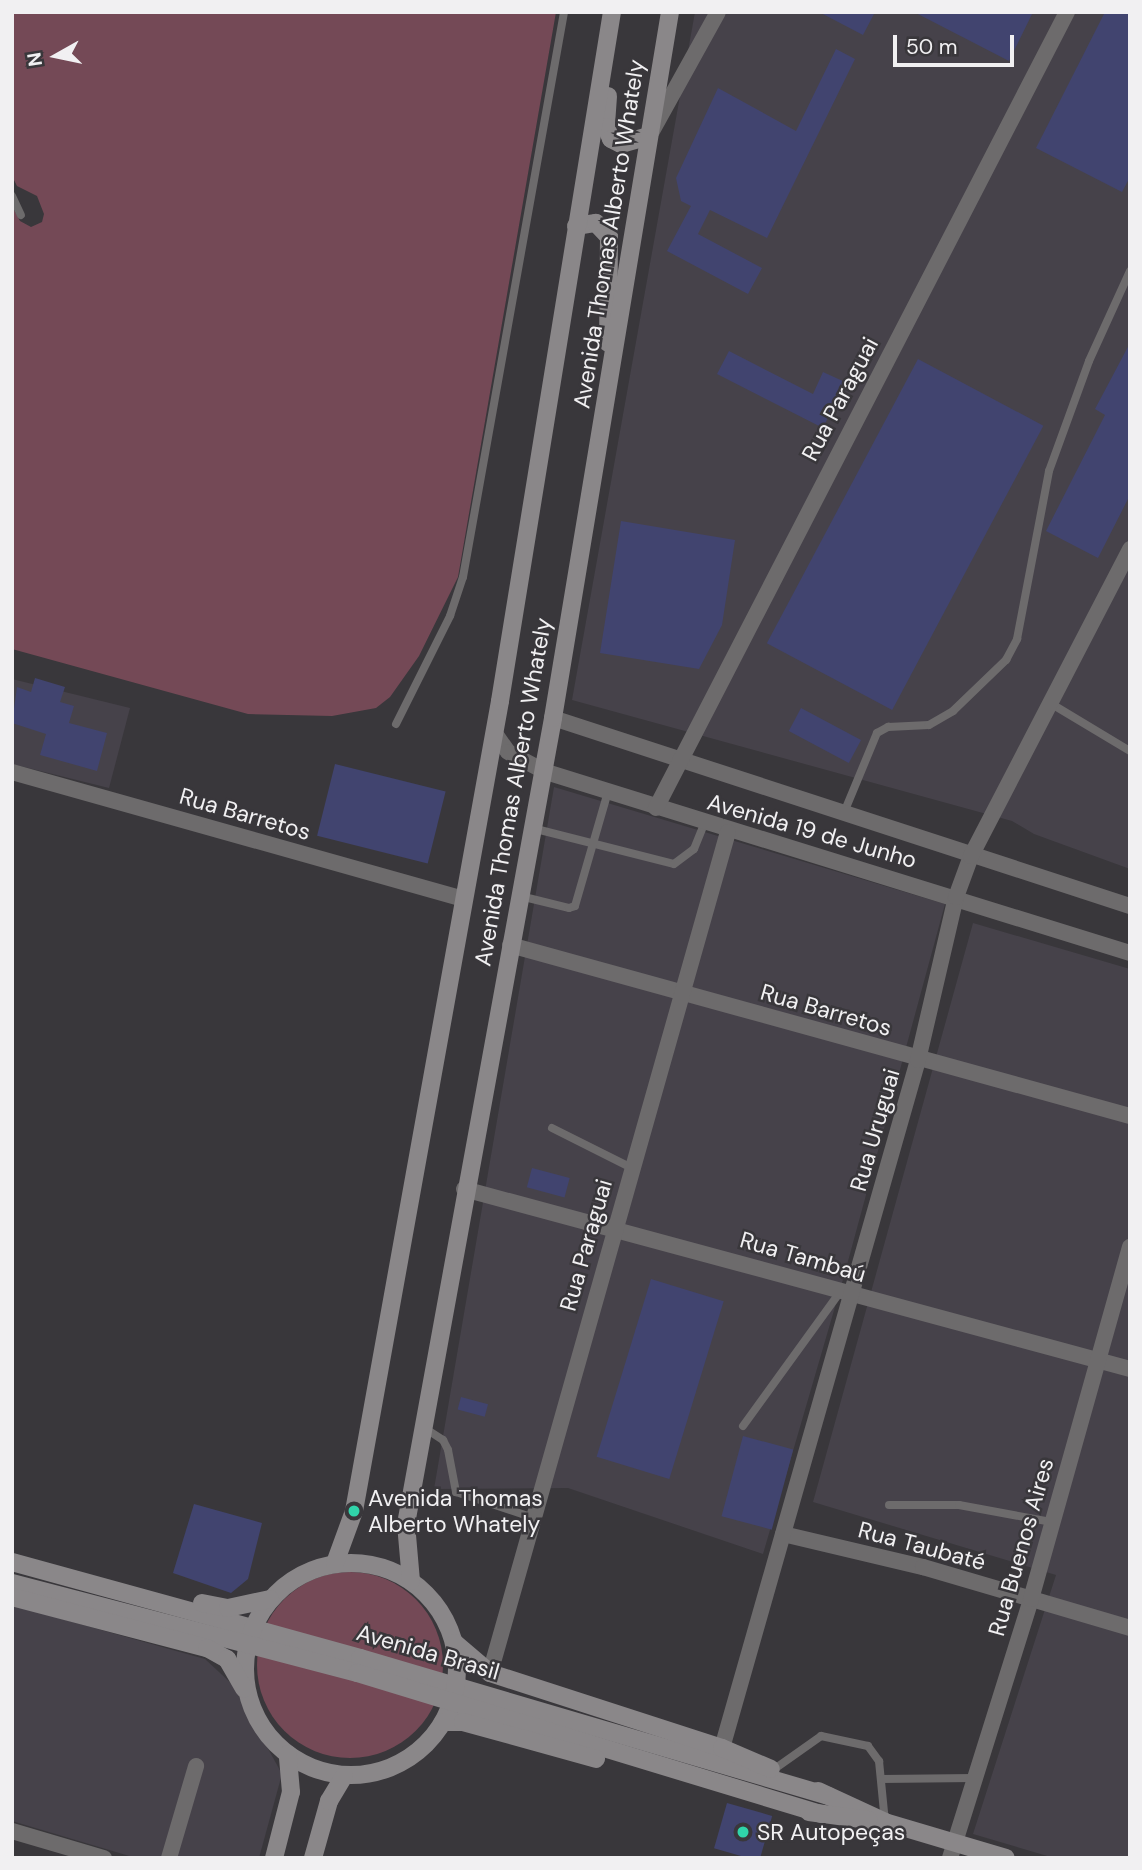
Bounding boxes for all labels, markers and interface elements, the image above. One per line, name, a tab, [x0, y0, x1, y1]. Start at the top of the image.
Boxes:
north arrow	[21, 21, 91, 91]
scale bar	[897, 21, 1018, 65]
text: 50 m	[906, 33, 957, 61]
text: N	[21, 51, 48, 68]
street label: Avenida Thomas Alberto Whately	[568, 57, 650, 411]
street label: Rua Paraguai	[796, 333, 884, 465]
street label: Avenida Thomas Alberto Whately	[469, 616, 557, 968]
street label: Rua Barretos	[176, 782, 314, 846]
street label: Avenida 19 de Junho	[704, 788, 920, 874]
street label: Rua Barretos	[757, 978, 895, 1042]
street label: Rua Uruguai	[844, 1066, 906, 1194]
street label: Rua Paraguai	[554, 1176, 618, 1314]
street label: Rua Tambaú	[737, 1226, 869, 1288]
street label: Rua Buenos Aires	[982, 1455, 1060, 1639]
place label: Avenida Thomas Alberto Whately	[368, 1484, 543, 1538]
marker: Avenida Thomas Alberto Whately	[346, 1503, 362, 1519]
street label: Rua Taubaté	[855, 1516, 989, 1576]
street label: Avenida Brasil	[353, 1618, 503, 1686]
place label: SR Autopeças	[757, 1818, 905, 1846]
marker: SR Autopeças	[735, 1824, 751, 1840]

